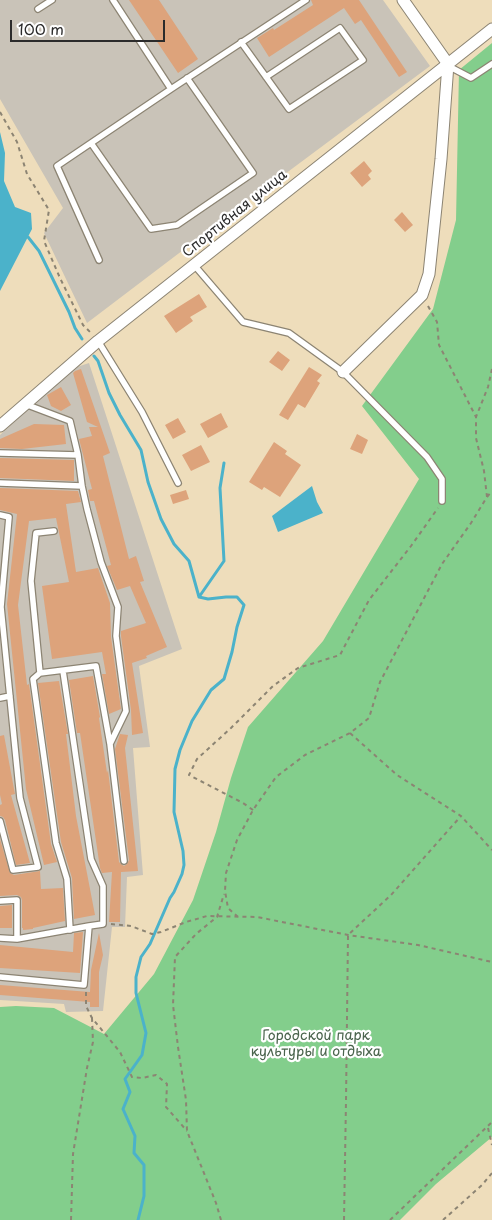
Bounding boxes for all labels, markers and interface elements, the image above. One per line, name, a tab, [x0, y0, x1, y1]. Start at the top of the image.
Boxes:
scale bar	[12, 10, 168, 42]
text: 100 m	[18, 17, 64, 40]
street label: Спортивная улица	[179, 167, 291, 261]
park label: Городской парк культуры и отдыха	[251, 1028, 381, 1060]

